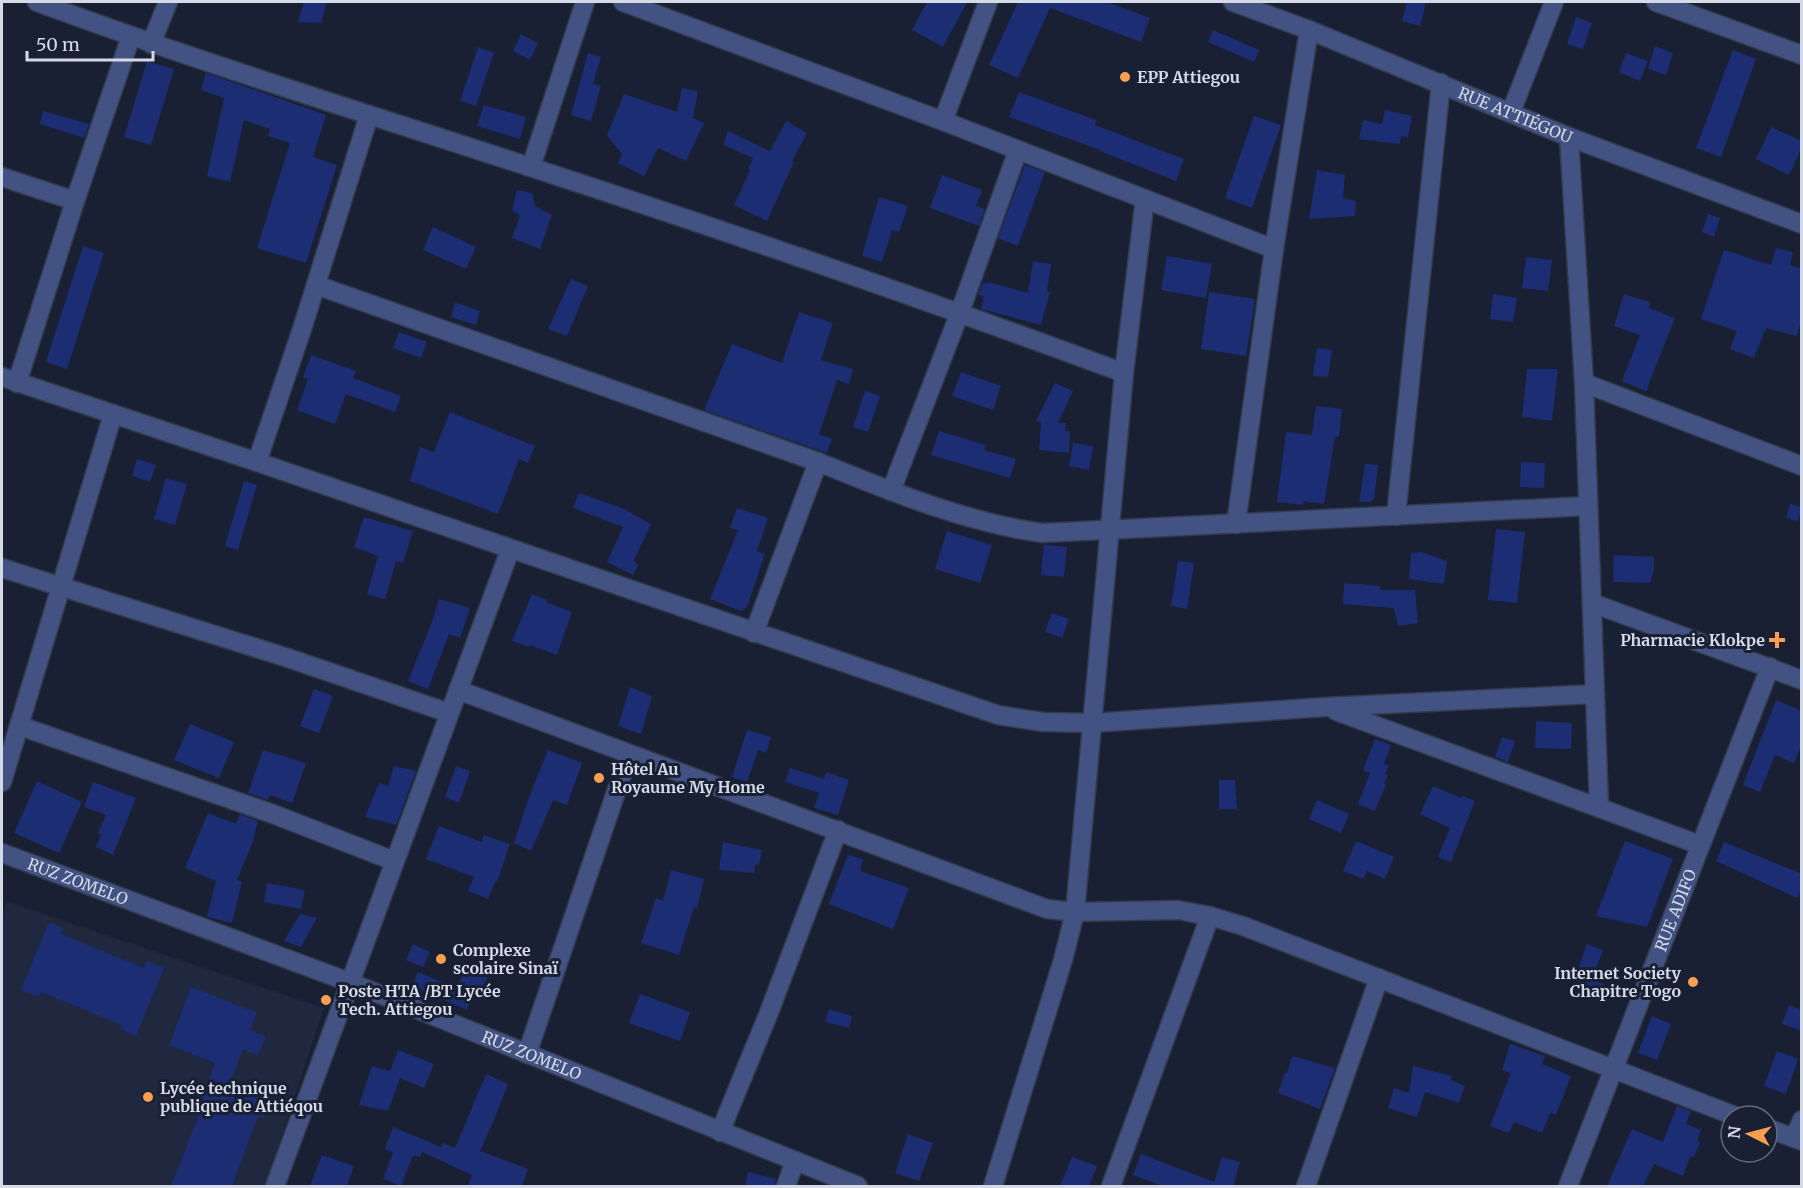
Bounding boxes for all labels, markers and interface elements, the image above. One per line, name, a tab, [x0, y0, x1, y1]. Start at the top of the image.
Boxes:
scale bar	[27, 24, 153, 62]
text: 50 m	[36, 33, 80, 56]
place label: EPP Attiegou	[1137, 67, 1240, 87]
marker: EPP Attiegou	[1118, 70, 1132, 84]
street label: RUE ATTIÉGOU	[1455, 82, 1575, 147]
place label: Pharmacie Klokpe	[1620, 630, 1765, 650]
marker: Pharmacie Klokpe	[1770, 633, 1784, 647]
place label: Hôtel Au Royaume My Home	[611, 759, 765, 797]
marker: Hôtel Au Royaume My Home	[592, 771, 606, 785]
street label: RUZ ZOMELO	[25, 853, 131, 909]
street label: RUE ADIFO	[1650, 866, 1701, 954]
place label: Complexe scolaire Sinaï	[453, 940, 559, 978]
marker: Complexe scolaire Sinaï	[434, 952, 448, 966]
place label: Internet Society Chapitre Togo	[1554, 963, 1681, 1001]
marker: Internet Society Chapitre Togo	[1686, 975, 1700, 989]
place label: Poste HTA /BT Lycée Tech. Attiegou	[338, 981, 501, 1019]
marker: Poste HTA /BT Lycée Tech. Attiegou	[319, 993, 333, 1007]
street label: RUZ ZOMELO	[479, 1026, 585, 1084]
place label: Lycée technique publique de Attiéqou	[160, 1078, 323, 1116]
marker: Lycée technique publique de Attiéqou	[141, 1090, 155, 1104]
north arrow	[1719, 1104, 1779, 1164]
text: N	[1723, 1125, 1745, 1140]

